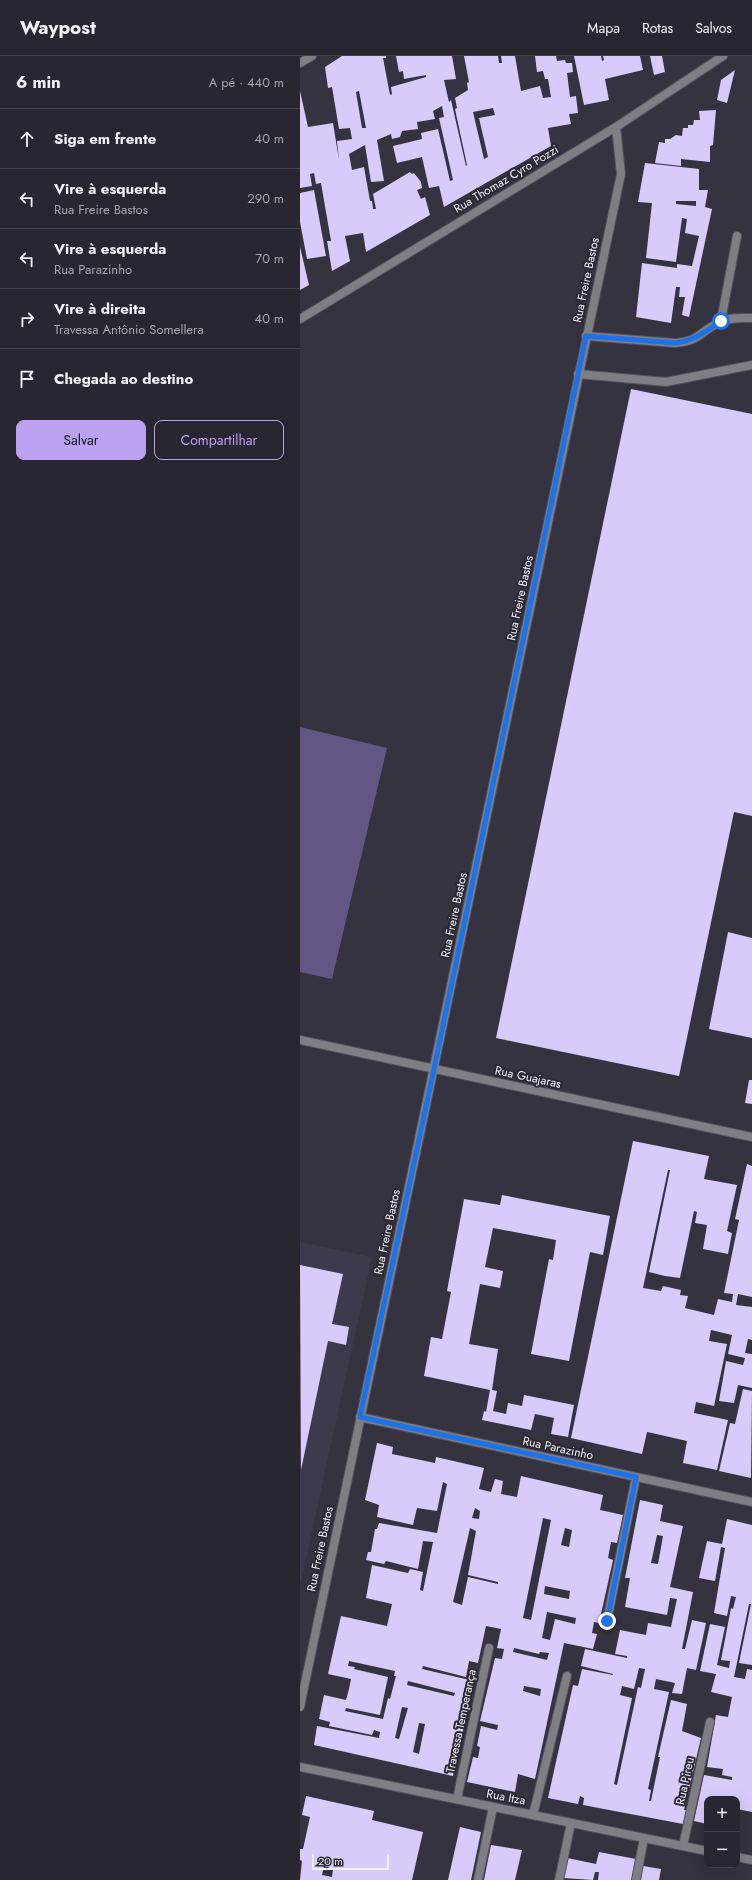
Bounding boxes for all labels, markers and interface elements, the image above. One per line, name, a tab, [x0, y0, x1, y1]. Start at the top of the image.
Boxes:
text: Waypost	[20, 14, 96, 41]
text: Mapa	[587, 18, 620, 38]
text: Rotas	[642, 18, 673, 38]
text: Salvos	[695, 18, 732, 38]
text: 6 min	[16, 70, 61, 94]
text: A pé · 440 m	[209, 73, 284, 92]
icon: ahead	[16, 128, 38, 150]
text: Siga em frente	[54, 128, 156, 150]
text: 40 m	[255, 129, 284, 148]
street label: Rua Thomaz Cyro Pozzi	[450, 140, 562, 218]
text: Vire à esquerda	[54, 178, 166, 200]
icon: left	[16, 188, 38, 210]
text: 290 m	[247, 189, 284, 208]
text: Rua Freire Bastos	[54, 200, 148, 219]
street label: Rua Freire Bastos	[568, 236, 604, 324]
text: Vire à esquerda	[54, 238, 166, 260]
icon: left	[16, 248, 38, 270]
text: 70 m	[255, 249, 284, 268]
text: Rua Parazinho	[54, 260, 132, 279]
text: Vire à direita	[54, 298, 146, 320]
icon: right	[16, 308, 38, 330]
text: 40 m	[255, 309, 284, 328]
route start	[712, 312, 730, 330]
text: Travessa Antônio Somellera	[54, 320, 204, 339]
icon: arrive	[16, 368, 38, 390]
text: Chegada ao destino	[54, 368, 193, 390]
button: Salvar	[16, 420, 146, 460]
button: Compartilhar	[154, 420, 284, 460]
street label: Rua Freire Bastos	[502, 554, 538, 642]
street label: Rua Freire Bastos	[436, 871, 472, 959]
street label: Rua Guajaras	[493, 1061, 563, 1093]
street label: Rua Freire Bastos	[369, 1188, 405, 1276]
street label: Rua Parazinho	[521, 1432, 596, 1464]
street label: Rua Freire Bastos	[302, 1505, 338, 1593]
route end	[598, 1612, 616, 1630]
street label: Travessa Temperança	[441, 1667, 481, 1774]
street label: Rua Pireu	[671, 1755, 699, 1807]
street label: Rua Itza	[485, 1784, 527, 1810]
map controls	[704, 1796, 740, 1868]
button: +	[704, 1796, 740, 1832]
button: −	[704, 1832, 740, 1868]
scale bar	[312, 1852, 389, 1871]
text: 20 m	[318, 1853, 343, 1869]

